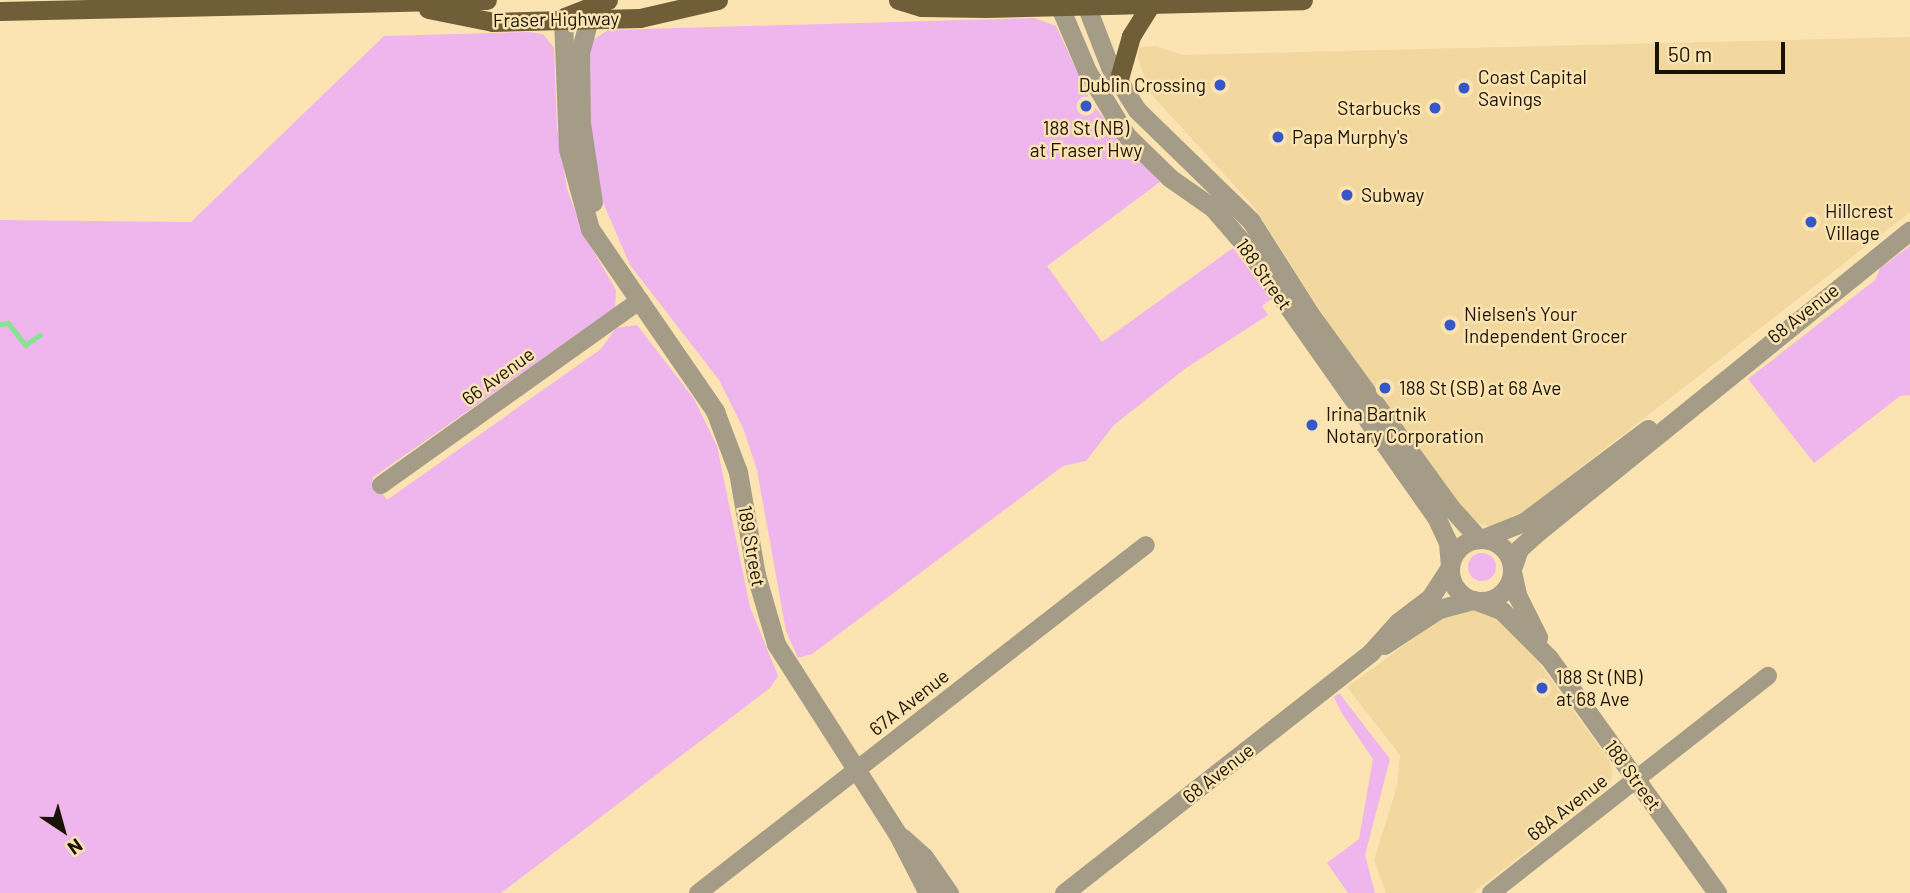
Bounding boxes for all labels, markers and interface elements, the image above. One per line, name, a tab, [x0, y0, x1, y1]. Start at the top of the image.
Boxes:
street label: Fraser Highway	[493, 6, 619, 32]
scale bar	[1658, 28, 1787, 72]
text: 50 m	[1668, 41, 1712, 66]
place label: Coast Capital Savings	[1478, 66, 1587, 110]
place label: Dublin Crossing	[1079, 74, 1206, 96]
marker: Dublin Crossing	[1212, 77, 1228, 93]
marker: Coast Capital Savings	[1456, 80, 1472, 96]
place label: Starbucks	[1337, 97, 1421, 119]
marker: 188 St (NB) at Fraser Hwy	[1078, 98, 1094, 114]
marker: Starbucks	[1427, 100, 1443, 116]
place label: 188 St (NB) at Fraser Hwy	[1030, 117, 1142, 161]
place label: Papa Murphy's	[1292, 126, 1408, 148]
marker: Papa Murphy's	[1270, 129, 1286, 145]
place label: Subway	[1361, 184, 1424, 206]
marker: Subway	[1339, 187, 1355, 203]
place label: Hillcrest Village	[1825, 200, 1894, 244]
marker: Hillcrest Village	[1803, 214, 1819, 230]
street label: 188 Street	[1231, 234, 1297, 314]
street label: 68 Avenue	[1763, 278, 1843, 348]
place label: Nielsen's Your Independent Grocer	[1464, 303, 1627, 347]
marker: Nielsen's Your Independent Grocer	[1442, 317, 1458, 333]
street label: 66 Avenue	[457, 342, 539, 410]
place label: 188 St (SB) at 68 Ave	[1399, 377, 1561, 399]
marker: 188 St (SB) at 68 Ave	[1377, 380, 1393, 396]
place label: Irina Bartnik Notary Corporation	[1326, 403, 1484, 447]
marker: Irina Bartnik Notary Corporation	[1304, 417, 1320, 433]
street label: 189 Street	[734, 504, 770, 588]
street label: 67A Avenue	[865, 664, 953, 740]
place label: 188 St (NB) at 68 Ave	[1556, 666, 1642, 710]
marker: 188 St (NB) at 68 Ave	[1534, 680, 1550, 696]
street label: 188 Street	[1600, 735, 1666, 815]
street label: 68 Avenue	[1178, 738, 1258, 808]
street label: 68A Avenue	[1522, 769, 1612, 845]
north arrow	[28, 795, 98, 865]
text: N	[64, 834, 88, 860]

